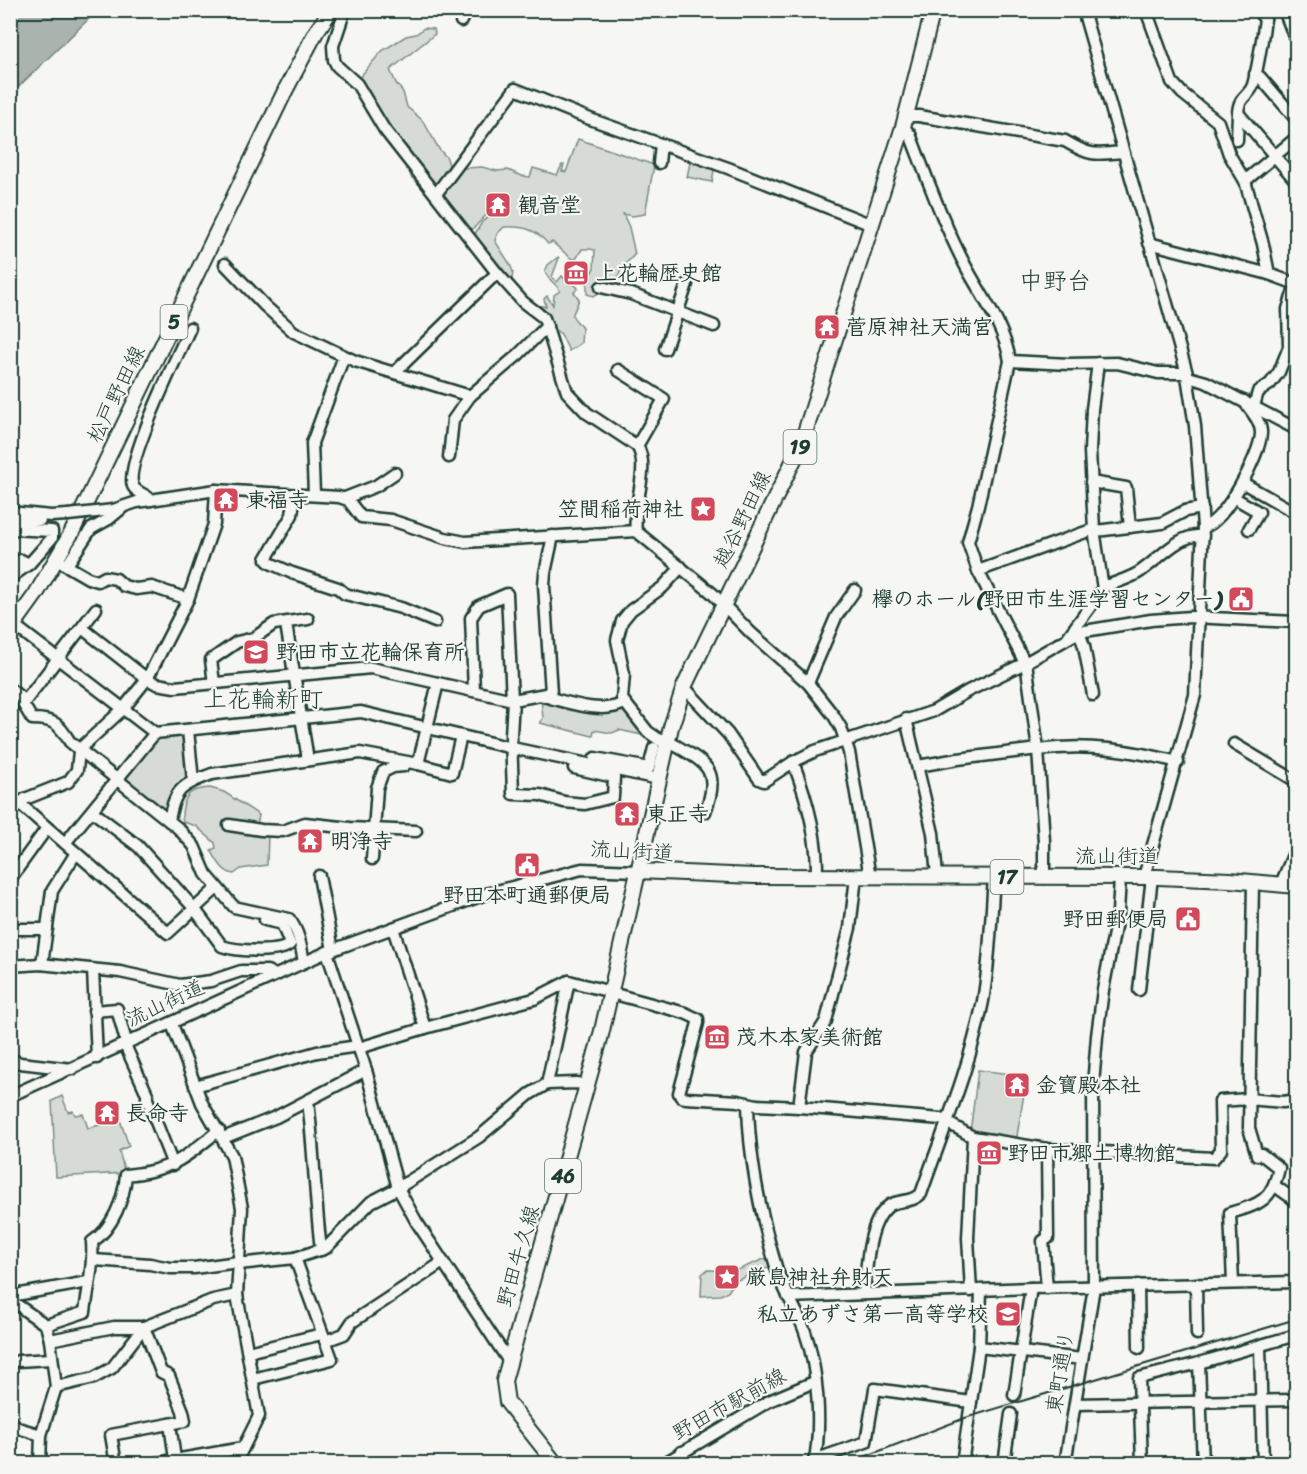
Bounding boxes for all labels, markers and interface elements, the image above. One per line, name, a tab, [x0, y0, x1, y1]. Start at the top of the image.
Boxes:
place label: 観音堂	[518, 186, 581, 224]
temple icon: 観音堂	[483, 190, 513, 220]
place label: 上花輪歴史館	[596, 254, 722, 292]
museum icon: 上花輪歴史館	[561, 258, 591, 288]
district label: 中野台	[1019, 260, 1091, 302]
road number: 5	[160, 305, 188, 339]
place label: 菅原神社天満宮	[846, 308, 993, 346]
temple icon: 菅原神社天満宮	[812, 312, 842, 342]
street label: 松戸野田線	[76, 338, 156, 450]
road number: 19	[784, 430, 816, 464]
street label: 越谷野田線	[702, 463, 782, 575]
place label: 東福寺	[246, 481, 309, 519]
temple icon: 東福寺	[211, 485, 241, 515]
place label: 笠間稲荷神社	[558, 490, 684, 528]
place icon: 笠間稲荷神社	[688, 494, 718, 524]
place label: 欅のホール(野田市生涯学習センター)	[872, 580, 1224, 618]
public building icon: 欅のホール(野田市生涯学習センター)	[1226, 584, 1256, 614]
place label: 野田市立花輪保育所	[276, 633, 465, 671]
school or university icon: 野田市立花輪保育所	[241, 637, 271, 667]
district label: 上花輪新町	[203, 678, 323, 720]
place label: 東正寺	[646, 795, 709, 833]
temple icon: 東正寺	[612, 799, 642, 829]
place label: 明浄寺	[330, 822, 393, 860]
temple icon: 明浄寺	[295, 826, 325, 856]
street label: 流山街道	[589, 830, 675, 872]
street label: 流山街道	[1075, 837, 1159, 875]
public building icon: 野田本町通郵便局	[512, 850, 542, 880]
road number: 17	[990, 860, 1024, 894]
place label: 野田本町通郵便局	[443, 876, 611, 914]
place label: 野田郵便局	[1063, 900, 1168, 938]
public building icon: 野田郵便局	[1173, 904, 1203, 934]
street label: 流山街道	[119, 968, 211, 1038]
place label: 茂木本家美術館	[736, 1018, 883, 1056]
museum icon: 茂木本家美術館	[702, 1022, 732, 1052]
place label: 金寶殿本社	[1036, 1066, 1141, 1104]
temple icon: 金寶殿本社	[1002, 1070, 1032, 1100]
place label: 長命寺	[126, 1094, 189, 1132]
temple icon: 長命寺	[92, 1098, 122, 1128]
place label: 野田市郷土博物館	[1008, 1134, 1176, 1172]
museum icon: 野田市郷土博物館	[974, 1138, 1004, 1168]
road number: 46	[545, 1159, 581, 1193]
street label: 野田牛久線	[485, 1200, 551, 1312]
place label: 厳島神社弁財天	[746, 1258, 893, 1296]
place icon: 厳島神社弁財天	[712, 1262, 742, 1292]
place label: 私立あずさ第一高等学校	[757, 1295, 988, 1333]
school or university icon: 私立あずさ第一高等学校	[993, 1299, 1023, 1329]
street label: 東町通り	[1035, 1328, 1085, 1416]
street label: 野田市駅前線	[665, 1357, 793, 1451]

